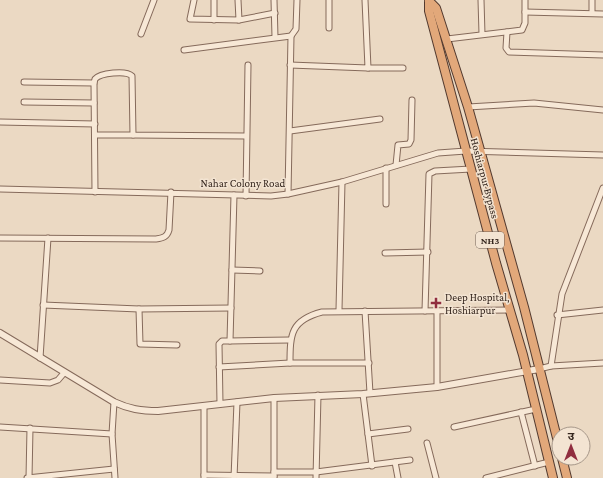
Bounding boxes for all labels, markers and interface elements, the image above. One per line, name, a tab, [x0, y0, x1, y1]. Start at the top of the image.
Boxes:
street label: Hoshiarpur Bypass	[468, 136, 502, 220]
street label: Nahar Colony Road	[201, 177, 286, 190]
road number: NH3	[476, 232, 504, 248]
place label: Deep Hospital, Hoshiarpur	[445, 291, 510, 317]
marker: Deep Hospital, Hoshiarpur	[430, 297, 442, 309]
north arrow	[551, 426, 591, 466]
text: उ	[568, 430, 575, 442]

